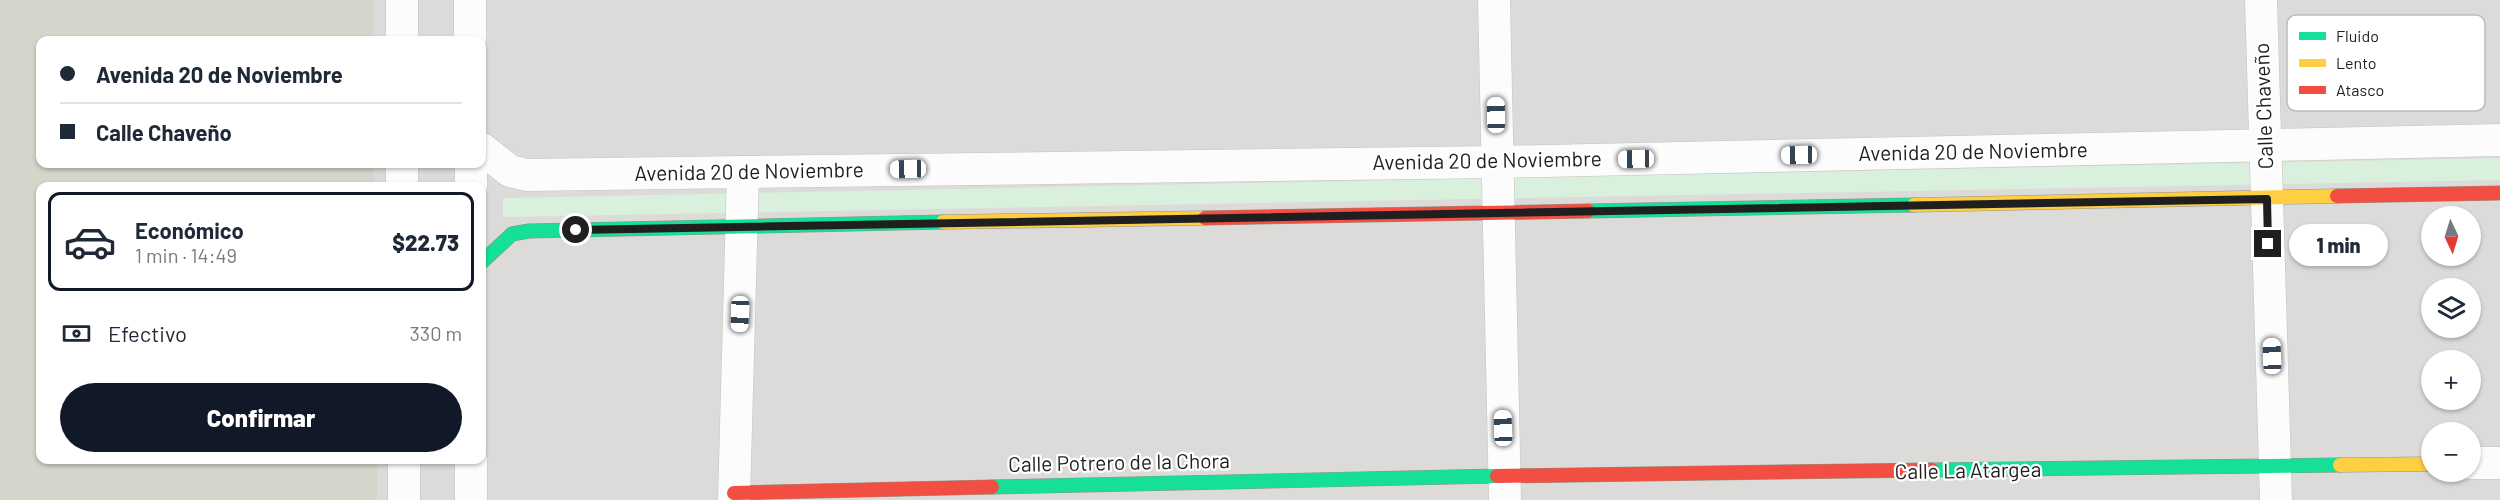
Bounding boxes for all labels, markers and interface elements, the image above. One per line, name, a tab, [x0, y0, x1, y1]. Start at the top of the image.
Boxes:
legend	[2287, 15, 2485, 111]
text: Fluido	[2336, 26, 2379, 45]
street label: Calle Chaveño	[2248, 42, 2277, 170]
text: Lento	[2336, 53, 2377, 72]
text: Avenida 20 de Noviembre	[96, 61, 343, 87]
text: Atasco	[2336, 80, 2384, 99]
car	[1487, 97, 1505, 133]
text: Calle Chaveño	[96, 119, 232, 145]
street label: Avenida 20 de Noviembre	[1858, 136, 2088, 165]
street label: Avenida 20 de Noviembre	[1372, 145, 1602, 174]
car	[1781, 146, 1817, 164]
car	[1618, 150, 1654, 168]
street label: Avenida 20 de Noviembre	[634, 156, 864, 185]
car	[890, 160, 926, 178]
north arrow	[2421, 206, 2481, 266]
map controls	[2421, 206, 2481, 482]
icon: car	[63, 215, 117, 269]
route start	[562, 216, 589, 243]
text: Económico	[135, 217, 244, 243]
callout: 1 min	[2289, 223, 2388, 265]
text: $22.73	[392, 229, 459, 255]
route end	[2254, 230, 2281, 257]
text: 1 min	[2317, 233, 2360, 257]
text: 1 min · 14:49	[135, 243, 237, 267]
button: layers	[2421, 278, 2481, 338]
car	[730, 296, 750, 332]
icon: cash	[60, 317, 93, 350]
text: Efectivo	[108, 320, 187, 346]
text: 330 m	[410, 321, 462, 345]
car	[2262, 338, 2282, 374]
button: +	[2421, 350, 2481, 410]
button: Confirmar	[60, 383, 462, 452]
car	[1493, 410, 1513, 446]
button: −	[2421, 422, 2481, 482]
street label: Calle Potrero de la Chora	[1008, 447, 1230, 476]
street label: Calle La Atargea	[1894, 456, 2041, 483]

